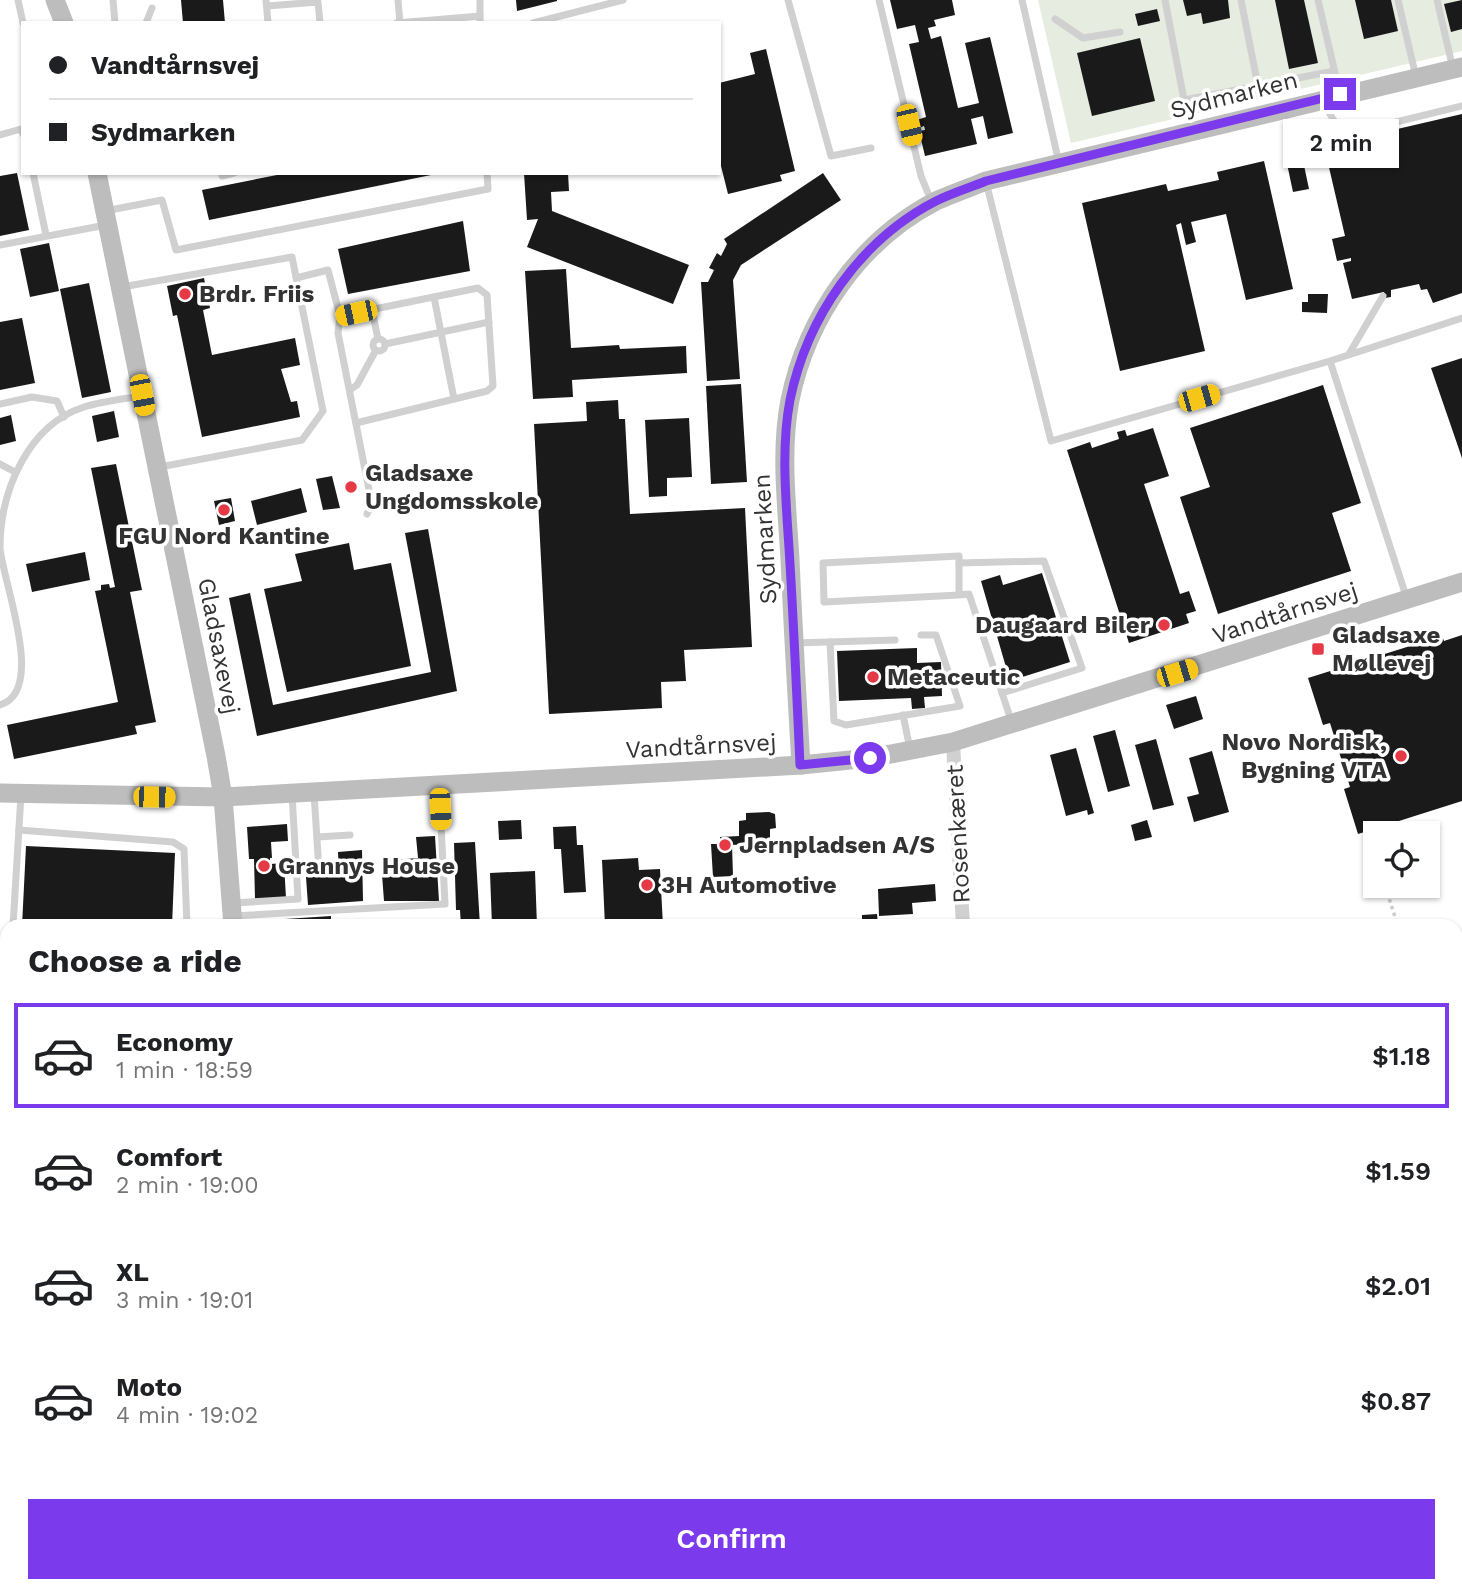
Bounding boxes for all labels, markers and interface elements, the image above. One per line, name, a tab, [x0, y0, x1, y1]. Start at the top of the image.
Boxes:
text: Vandtårnsvej	[91, 50, 259, 80]
street label: Sydmarken	[1167, 66, 1301, 124]
route end	[1324, 78, 1356, 110]
car	[895, 102, 924, 148]
text: Sydmarken	[91, 117, 236, 147]
callout: 2 min	[1282, 119, 1398, 168]
text: 2 min	[1309, 130, 1373, 157]
place label: Brdr. Friis	[199, 280, 315, 308]
marker: Brdr. Friis	[177, 286, 193, 302]
car	[334, 298, 379, 328]
car	[128, 372, 157, 418]
car	[1176, 382, 1223, 414]
place label: Gladsaxe Ungdomsskole	[365, 459, 538, 515]
street label: Sydmarken	[748, 473, 782, 605]
marker: Gladsaxe Ungdomsskole	[343, 479, 359, 495]
marker: FGU Nord Kantine	[216, 502, 232, 518]
place label: FGU Nord Kantine	[118, 522, 330, 550]
street label: Gladsaxevej	[192, 576, 246, 716]
street label: Vandtårnsvej	[1209, 576, 1361, 650]
place label: Daugaard Biler	[975, 611, 1151, 639]
marker: Daugaard Biler	[1156, 617, 1172, 633]
place label: Gladsaxe Møllevej	[1332, 621, 1440, 677]
marker: Gladsaxe Møllevej	[1310, 641, 1326, 657]
car	[1154, 657, 1201, 689]
place label: Metaceutic	[887, 663, 1020, 691]
marker: Metaceutic	[865, 669, 881, 685]
street label: Vandtårnsvej	[625, 728, 777, 764]
place label: Novo Nordisk, Bygning VTA	[1221, 728, 1388, 784]
route start	[854, 742, 886, 774]
marker: Novo Nordisk, Bygning VTA	[1393, 748, 1409, 764]
street label: Rosenkæret	[940, 764, 976, 904]
car	[133, 786, 176, 808]
car	[429, 787, 452, 831]
map controls	[1363, 821, 1440, 898]
button: locate	[1363, 821, 1440, 898]
place label: Jernpladsen A/S	[739, 831, 935, 859]
marker: Jernpladsen A/S	[717, 837, 733, 853]
place label: Grannys House	[278, 852, 455, 880]
marker: Grannys House	[256, 858, 272, 874]
place label: 3H Automotive	[661, 871, 837, 899]
marker: 3H Automotive	[639, 877, 655, 893]
text: Choose a ride	[28, 942, 242, 980]
icon: car	[32, 1024, 95, 1087]
text: Economy	[116, 1027, 233, 1057]
text: $1.18	[1372, 1041, 1431, 1071]
text: 1 min · 18:59	[116, 1057, 253, 1084]
icon: car	[32, 1139, 95, 1202]
text: Comfort	[116, 1142, 222, 1172]
text: $1.59	[1365, 1156, 1431, 1186]
text: 2 min · 19:00	[116, 1172, 259, 1199]
icon: car	[32, 1254, 95, 1317]
text: XL	[116, 1257, 149, 1287]
text: $2.01	[1365, 1271, 1431, 1301]
text: 3 min · 19:01	[116, 1287, 253, 1314]
icon: car	[32, 1369, 95, 1432]
text: Moto	[116, 1372, 182, 1402]
text: $0.87	[1360, 1386, 1431, 1416]
text: 4 min · 19:02	[116, 1402, 258, 1429]
button: Confirm	[28, 1499, 1435, 1579]

